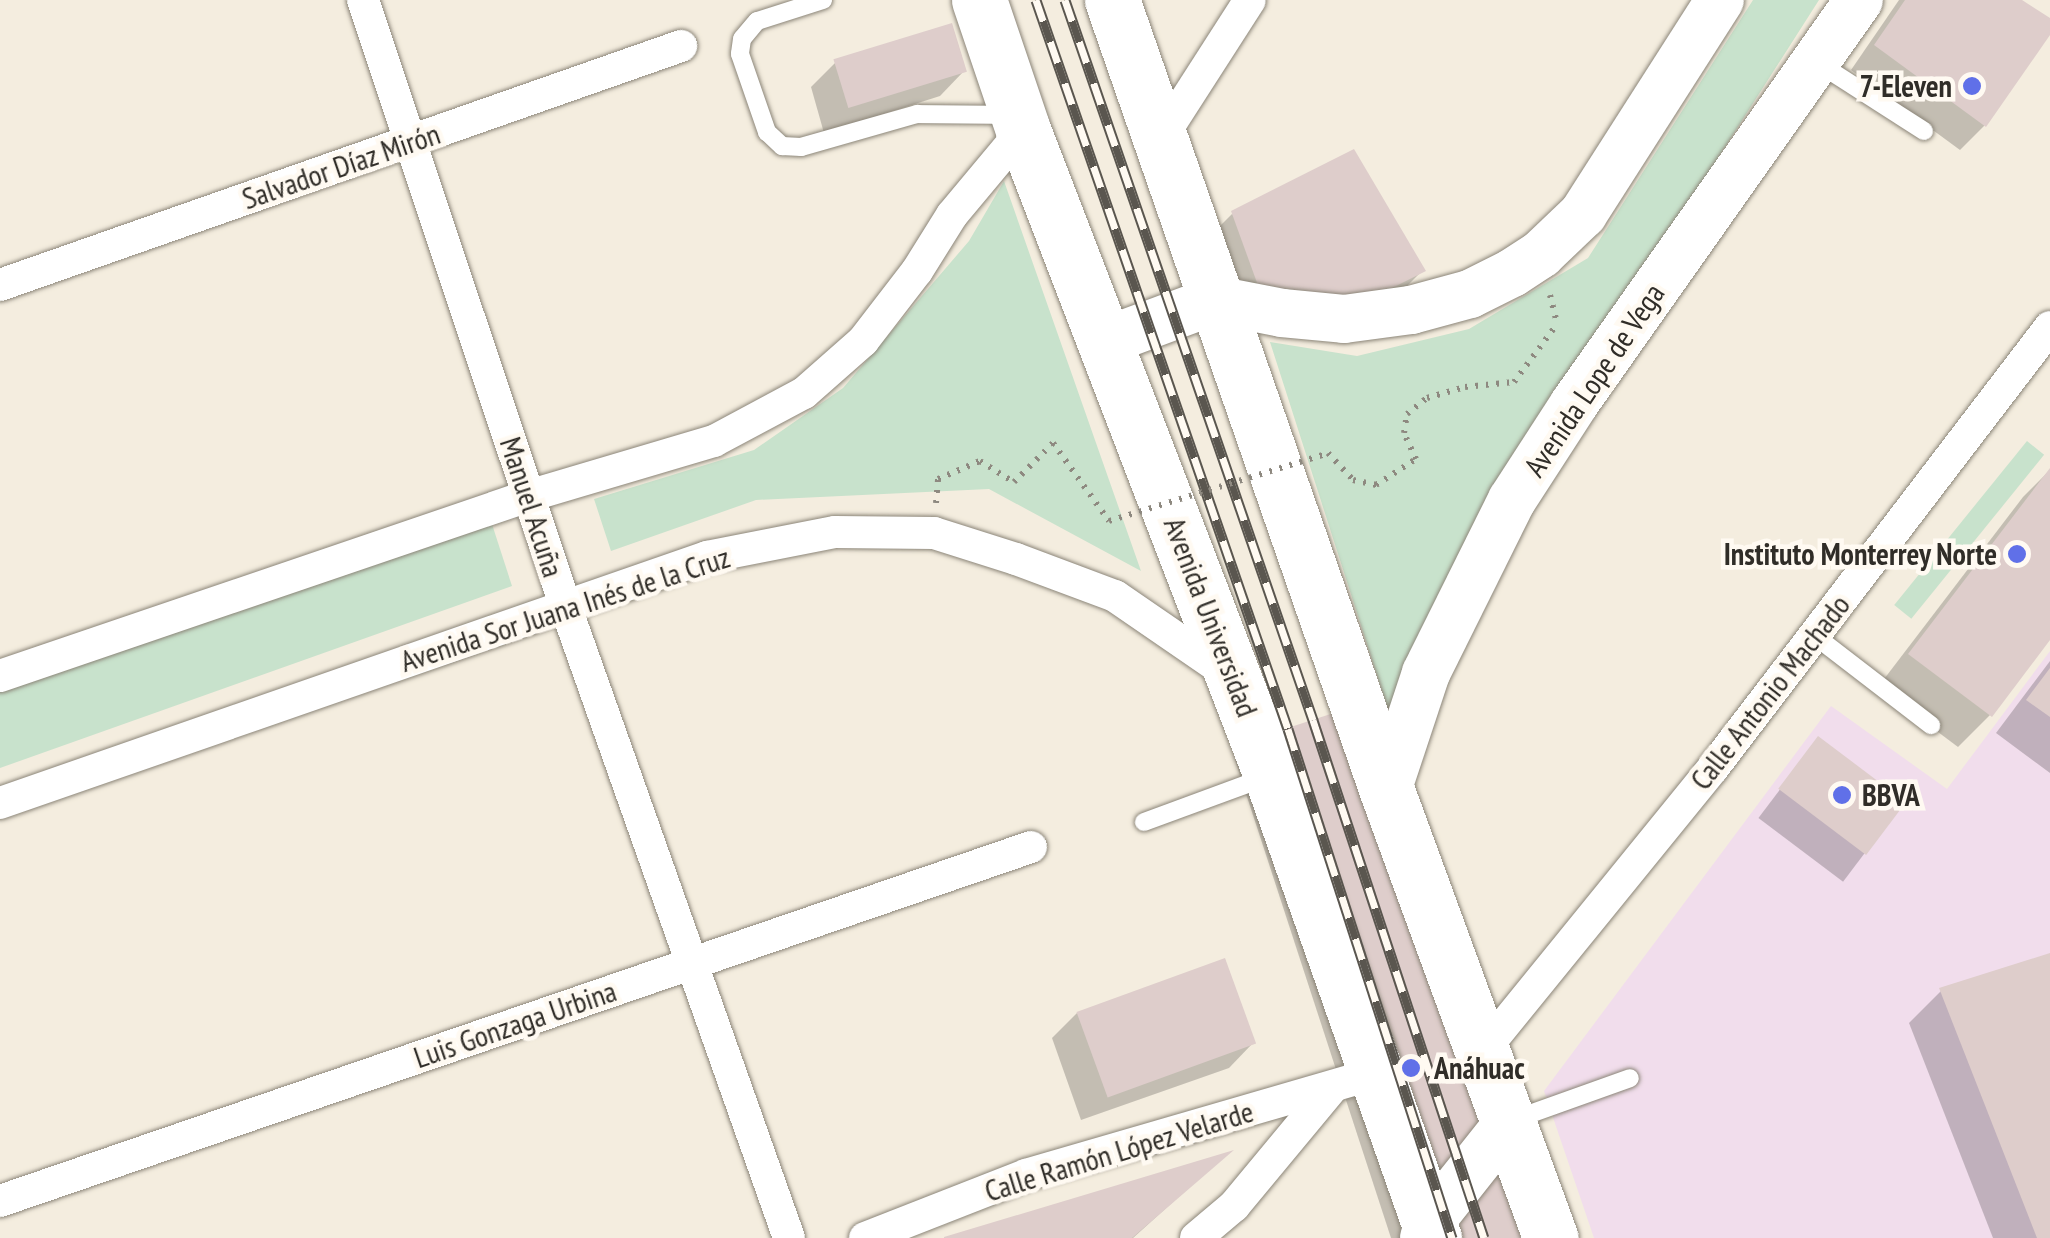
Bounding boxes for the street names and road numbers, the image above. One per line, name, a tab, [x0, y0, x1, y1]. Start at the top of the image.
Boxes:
street label: Salvador Díaz Mirón	[237, 115, 445, 217]
street label: Avenida Lope de Vega	[1516, 276, 1672, 484]
street label: Manuel Acuña	[492, 432, 572, 582]
street label: Avenida Universidad	[1156, 512, 1266, 722]
street label: Avenida Sor Juana Inés de la Cruz	[396, 539, 734, 679]
street label: Calle Antonio Machado	[1682, 587, 1858, 797]
street label: Luis Gonzaga Urbina	[409, 973, 621, 1075]
street label: Calle Ramón López Velarde	[980, 1093, 1258, 1209]

